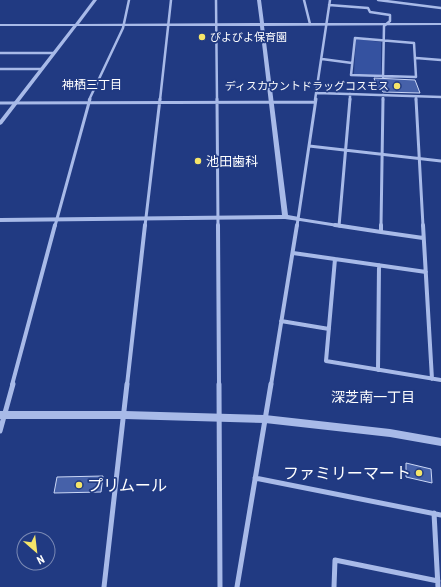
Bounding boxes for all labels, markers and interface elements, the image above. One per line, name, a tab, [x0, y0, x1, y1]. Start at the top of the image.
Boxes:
place label: ぴよびよ保育園	[210, 31, 287, 44]
marker: ぴよびよ保育園	[197, 32, 207, 42]
district label: 神栖三丁目	[62, 78, 122, 92]
place label: ディスカウントドラッグコスモス	[225, 80, 389, 93]
marker: ディスカウントドラッグコスモス	[392, 81, 402, 91]
place label: 池田歯科	[206, 154, 258, 169]
marker: 池田歯科	[193, 156, 203, 166]
district label: 深芝南一丁目	[331, 389, 415, 405]
place label: ファミリーマート	[283, 464, 411, 483]
marker: ファミリーマート	[414, 468, 424, 478]
place label: プリムール	[87, 476, 167, 495]
marker: プリムール	[74, 480, 84, 490]
north arrow	[16, 531, 56, 571]
text: N	[34, 552, 46, 567]

